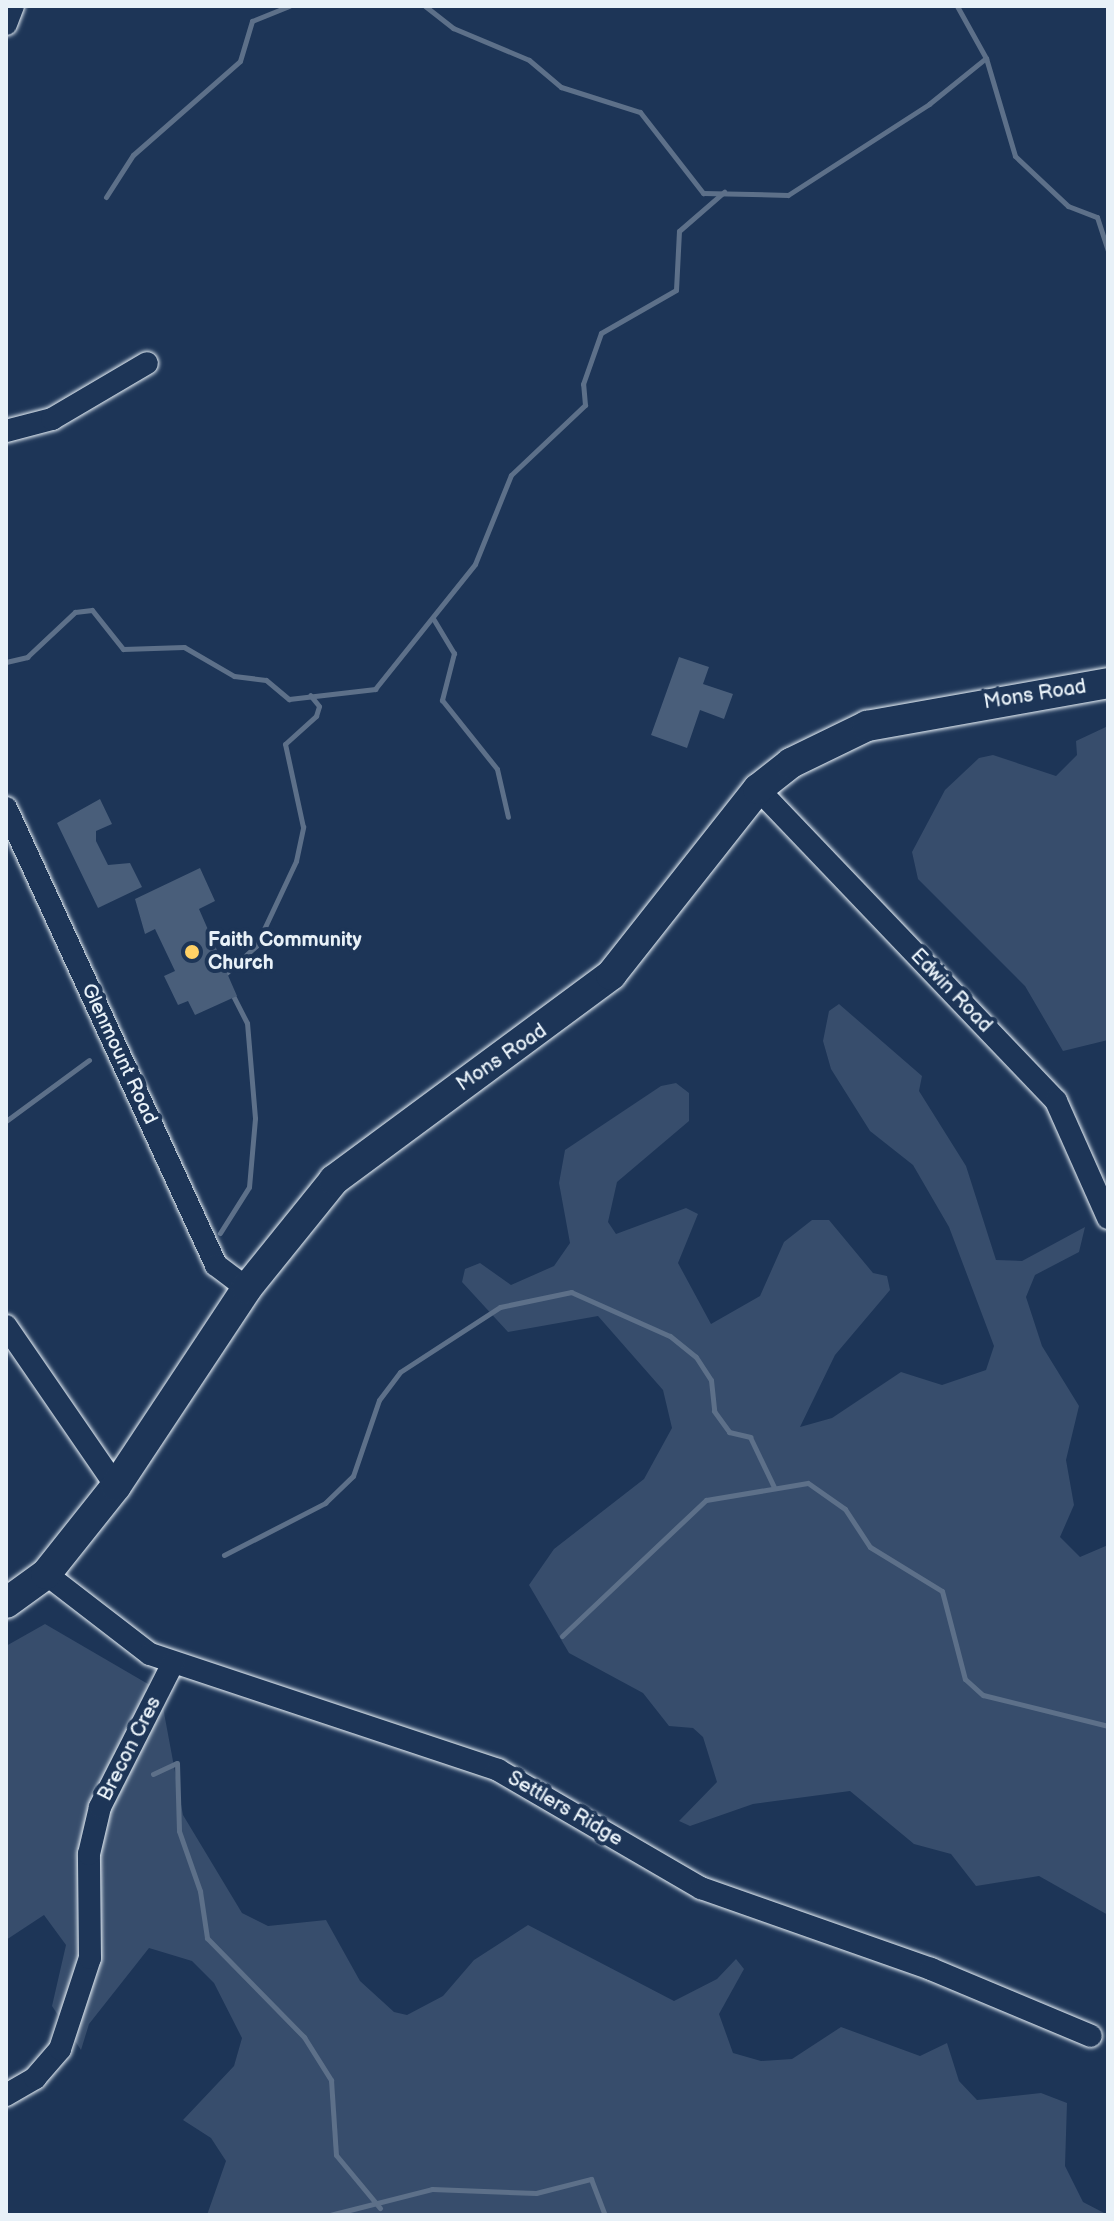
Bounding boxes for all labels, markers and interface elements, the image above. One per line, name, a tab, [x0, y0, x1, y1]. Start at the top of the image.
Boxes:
street label: Mons Road	[982, 675, 1088, 715]
place label: Faith Community Church	[208, 928, 362, 975]
marker: Faith Community Church	[183, 943, 201, 961]
street label: Edwin Road	[905, 944, 997, 1038]
street label: Glenmount Road	[76, 980, 162, 1128]
street label: Mons Road	[452, 1019, 552, 1097]
street label: Brecon Cres	[93, 1693, 167, 1805]
street label: Settlers Ridge	[503, 1766, 627, 1852]

